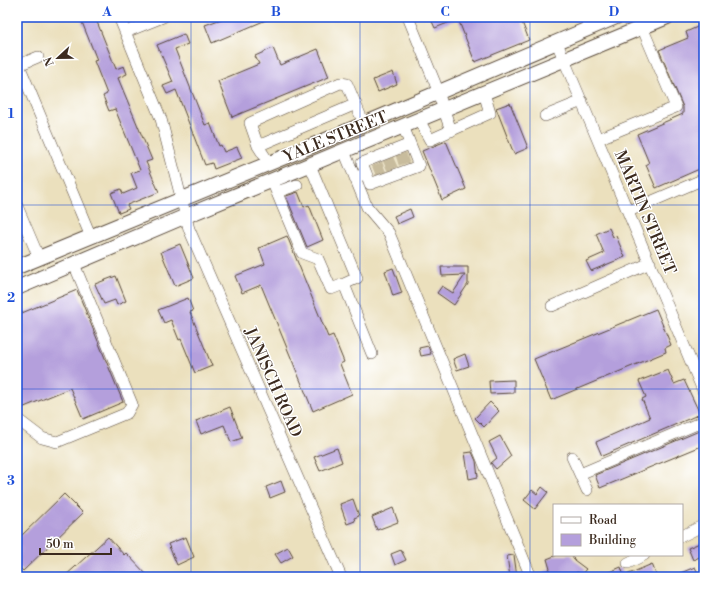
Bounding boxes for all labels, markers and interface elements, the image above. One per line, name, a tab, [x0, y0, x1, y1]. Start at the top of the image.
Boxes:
text: A	[101, 4, 112, 20]
text: B	[271, 4, 281, 20]
text: C	[440, 4, 450, 20]
text: D	[609, 4, 619, 20]
north arrow	[38, 38, 78, 78]
text: N	[41, 54, 58, 68]
text: 1	[8, 106, 15, 122]
street label: YALE STREET	[279, 107, 390, 167]
street label: MARTIN STREET	[610, 147, 680, 278]
text: 2	[7, 290, 15, 306]
street label: JANISCH ROAD	[239, 323, 306, 440]
text: 3	[7, 473, 15, 489]
legend	[553, 504, 683, 556]
text: Road	[589, 513, 617, 528]
scale bar	[40, 530, 111, 556]
text: Building	[588, 533, 637, 548]
text: 50 m	[46, 537, 74, 552]

